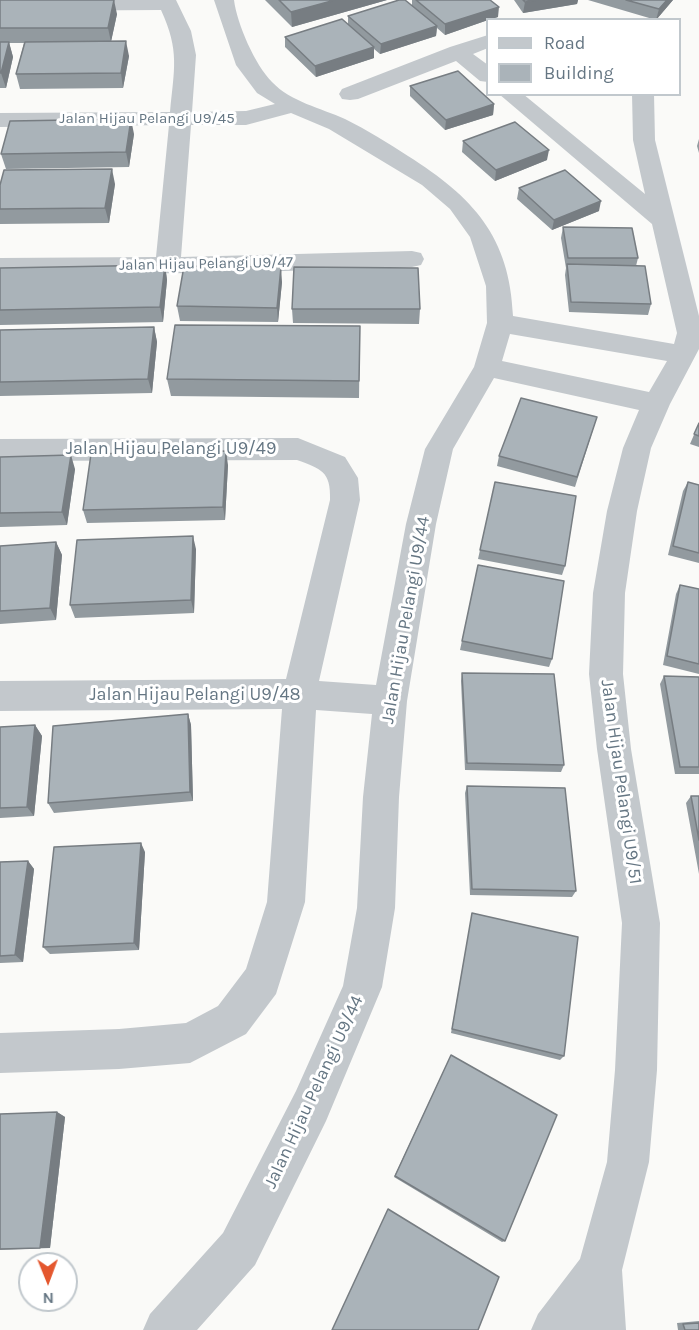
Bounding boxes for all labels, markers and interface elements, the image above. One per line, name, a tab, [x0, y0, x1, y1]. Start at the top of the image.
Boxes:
legend	[486, 18, 681, 96]
text: Road	[544, 32, 585, 54]
text: Building	[544, 62, 614, 84]
street label: Jalan Hijau Pelangi U9/45	[59, 110, 235, 128]
street label: Jalan Hijau Pelangi U9/47	[119, 253, 293, 275]
street label: Jalan Hijau Pelangi U9/49	[66, 438, 276, 460]
street label: Jalan Hijau Pelangi U9/44	[377, 515, 435, 725]
street label: Jalan Hijau Pelangi U9/51	[596, 678, 646, 886]
street label: Jalan Hijau Pelangi U9/48	[89, 684, 301, 706]
street label: Jalan Hijau Pelangi U9/44	[260, 992, 368, 1192]
north arrow	[18, 1252, 78, 1312]
text: N	[42, 1289, 54, 1308]

